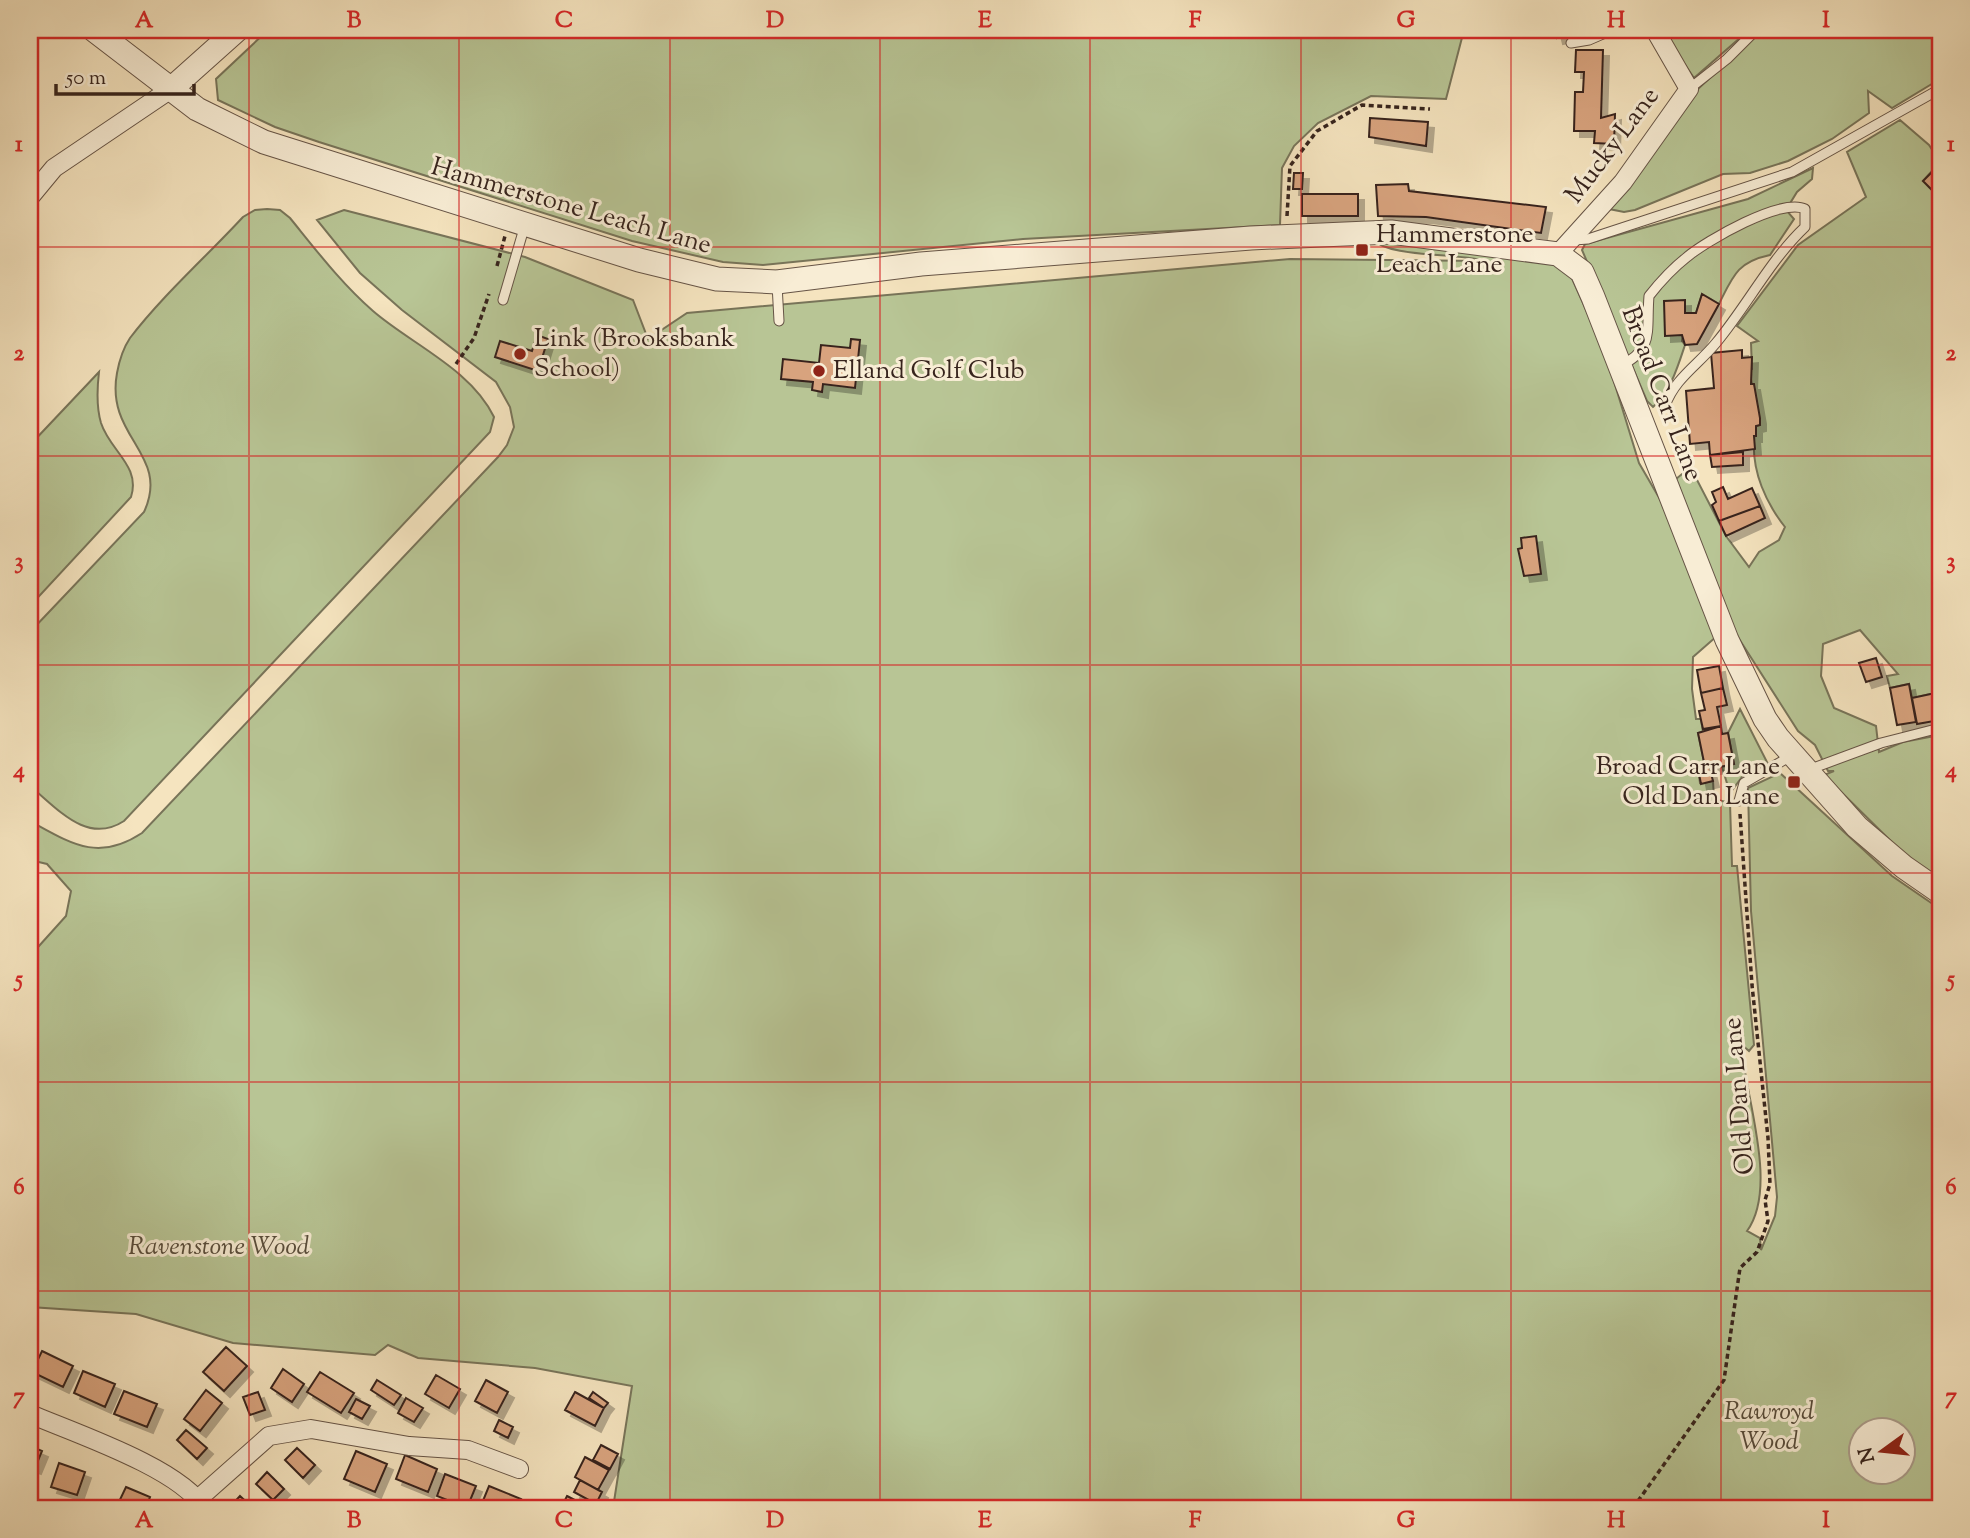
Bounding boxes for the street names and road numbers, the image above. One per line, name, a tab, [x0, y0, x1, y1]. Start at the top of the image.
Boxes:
street label: Mucky Lane	[1557, 80, 1669, 212]
street label: Hammerstone Leach Lane	[427, 149, 715, 265]
street label: Broad Carr Lane	[1611, 301, 1711, 487]
street label: Old Dan Lane	[1715, 1016, 1765, 1176]

